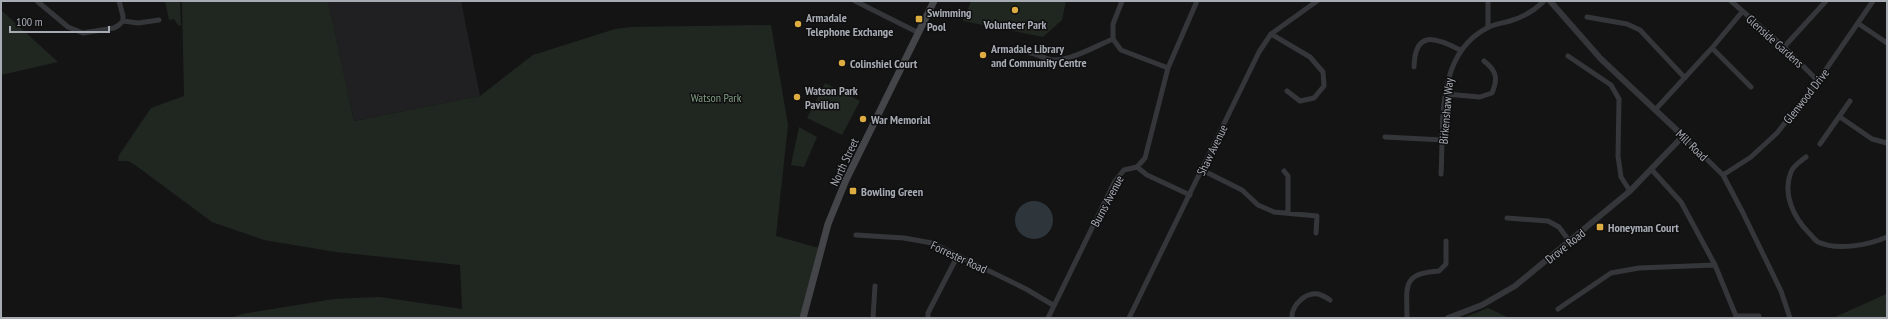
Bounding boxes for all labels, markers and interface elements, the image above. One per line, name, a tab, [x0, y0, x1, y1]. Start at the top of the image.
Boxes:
place label: Swimming Pool	[927, 5, 971, 34]
marker: Volunteer Park	[1010, 5, 1020, 15]
scale bar	[10, 8, 109, 34]
place label: Armadale Telephone Exchange	[805, 10, 893, 39]
street label: Glenside Gardens	[1743, 11, 1807, 71]
text: 100 m	[16, 14, 43, 29]
marker: Swimming Pool	[914, 14, 924, 24]
place label: Volunteer Park	[983, 17, 1046, 32]
marker: Armadale Telephone Exchange	[793, 19, 803, 29]
place label: Armadale Library and Community Centre	[990, 41, 1087, 70]
marker: Armadale Library and Community Centre	[978, 50, 988, 60]
place label: Colinshiel Court	[850, 56, 918, 71]
marker: Colinshiel Court	[837, 58, 847, 68]
street label: Glenwood Drive	[1780, 65, 1832, 127]
street label: Birkenshaw Way	[1436, 77, 1456, 145]
place label: Watson Park Pavilion	[804, 83, 858, 112]
park label: Watson Park	[691, 90, 742, 105]
marker: Watson Park Pavilion	[792, 92, 802, 102]
place label: War Memorial	[870, 112, 931, 127]
marker: War Memorial	[858, 114, 868, 124]
street label: Shaw Avenue	[1193, 122, 1231, 178]
street label: Mill Road	[1673, 126, 1711, 164]
street label: North Street	[826, 135, 862, 188]
street label: Burns Avenue	[1087, 173, 1127, 229]
place label: Bowling Green	[861, 184, 923, 199]
marker: Bowling Green	[848, 186, 858, 196]
place label: Honeyman Court	[1608, 220, 1679, 235]
marker: Honeyman Court	[1595, 222, 1605, 232]
street label: Drove Road	[1542, 225, 1588, 267]
street label: Forrester Road	[929, 237, 989, 277]

